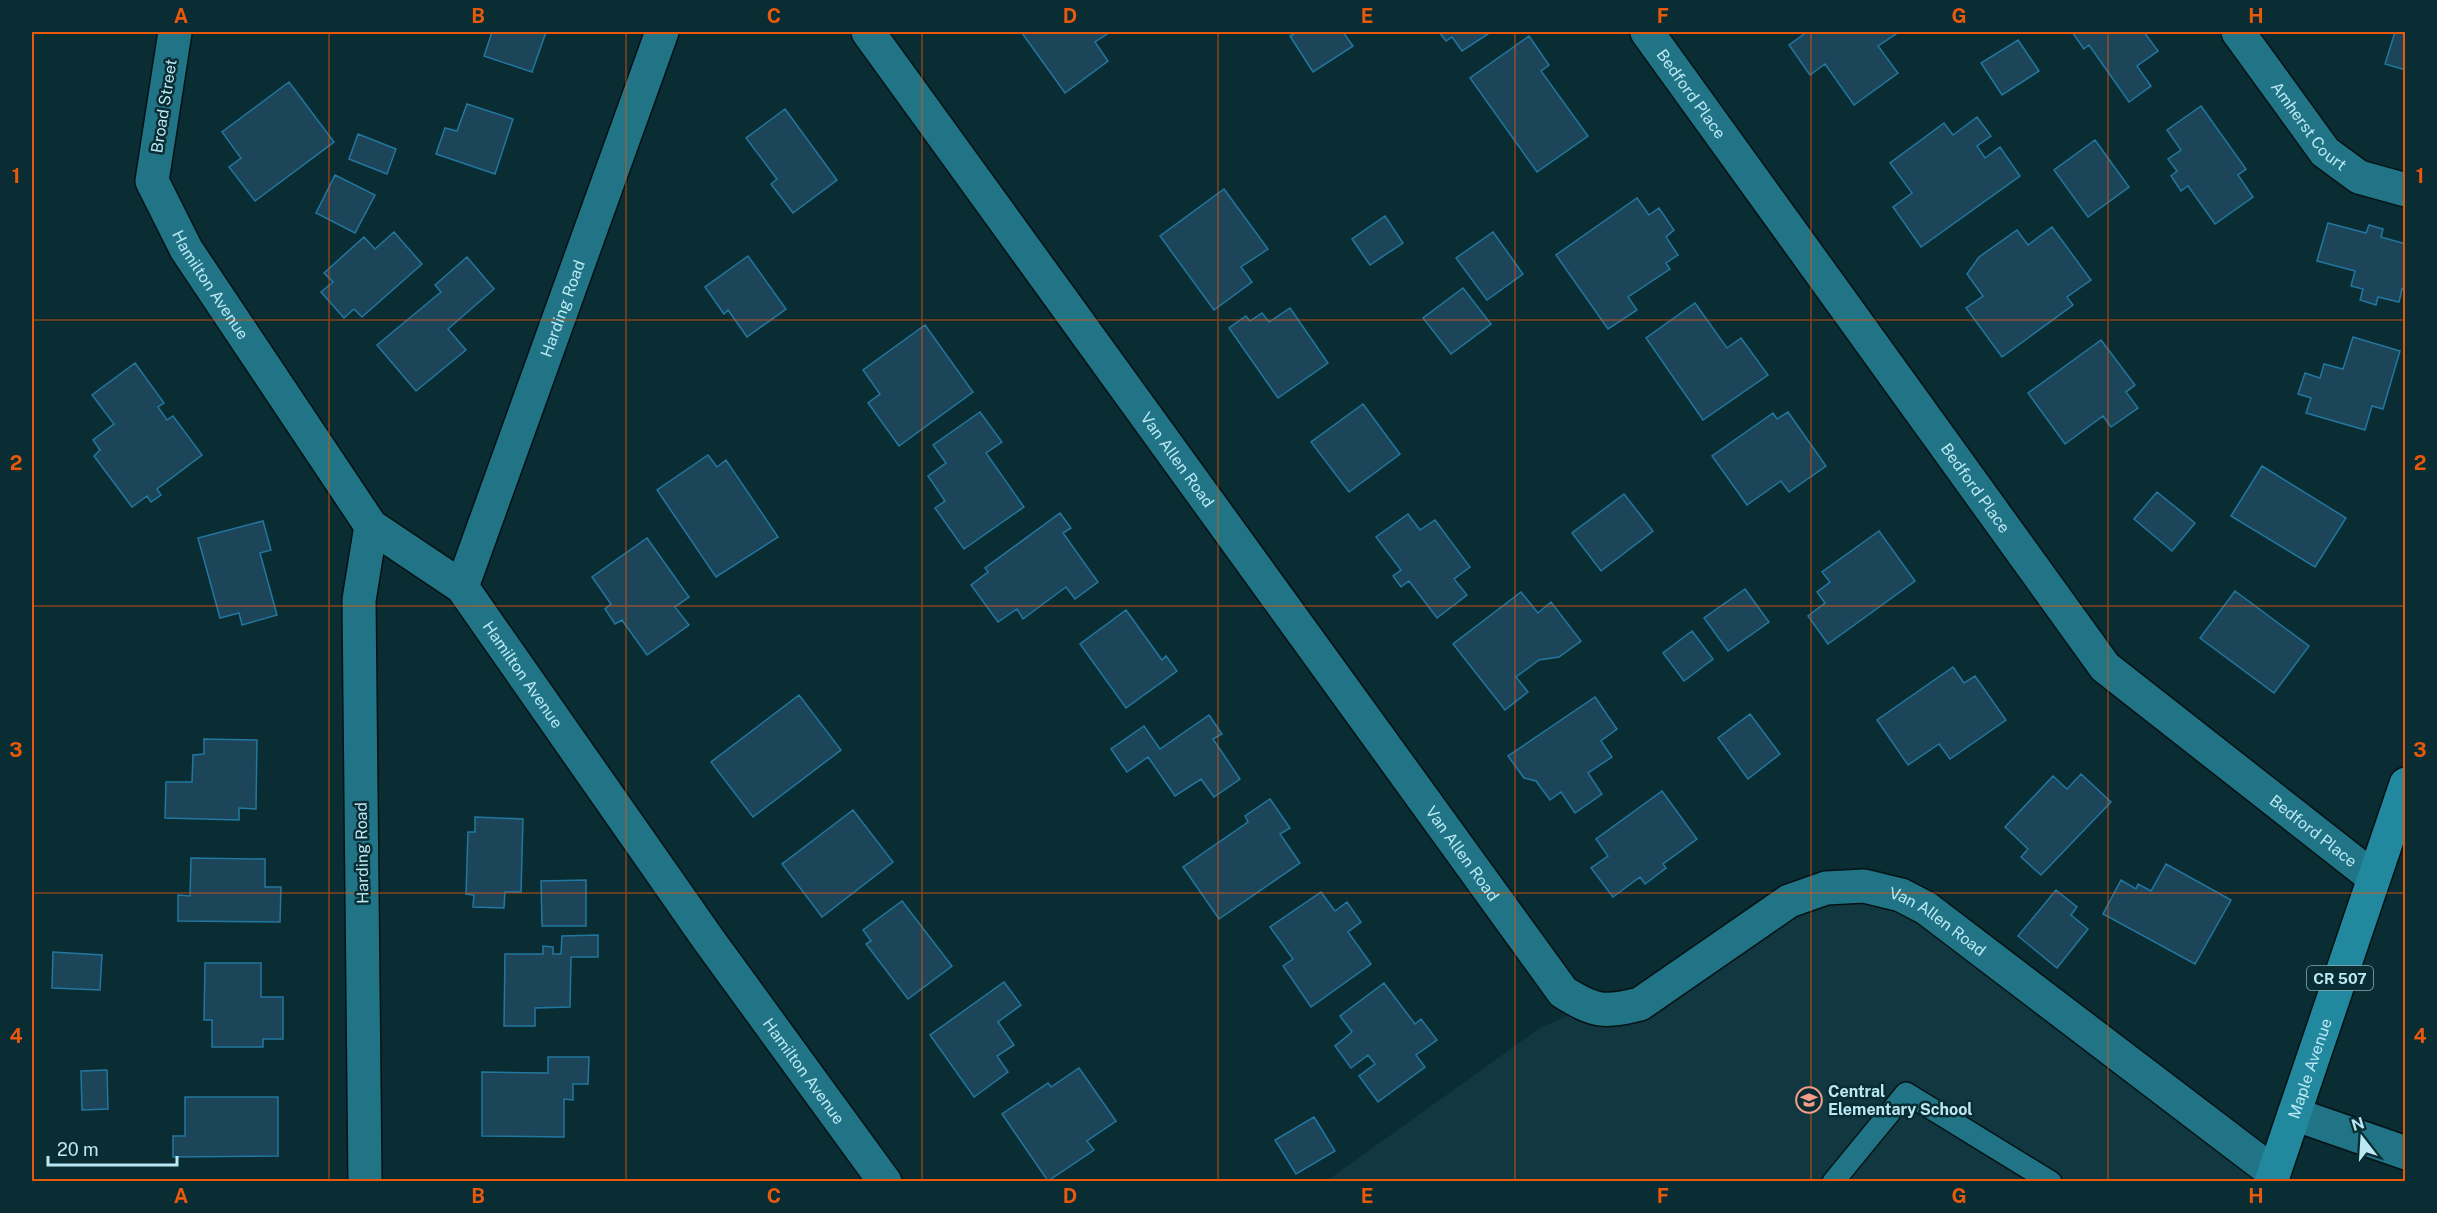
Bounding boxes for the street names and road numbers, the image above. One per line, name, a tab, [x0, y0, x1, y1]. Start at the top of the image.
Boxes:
street label: Bedford Place	[1653, 45, 1730, 142]
street label: Broad Street	[147, 58, 181, 154]
street label: Amherst Court	[2267, 78, 2350, 174]
street label: Hamilton Avenue	[169, 227, 253, 343]
street label: Harding Road	[536, 257, 589, 360]
street label: Van Allen Road	[1137, 409, 1218, 511]
street label: Bedford Place	[1937, 439, 2014, 536]
street label: Hamilton Avenue	[479, 617, 567, 732]
street label: Bedford Place	[2266, 790, 2361, 871]
street label: Harding Road	[352, 802, 372, 904]
street label: Van Allen Road	[1422, 802, 1503, 905]
street label: Van Allen Road	[1888, 883, 1990, 960]
road number: CR 507	[2307, 966, 2373, 990]
street label: Hamilton Avenue	[759, 1014, 849, 1128]
street label: Maple Avenue	[2284, 1016, 2335, 1121]

